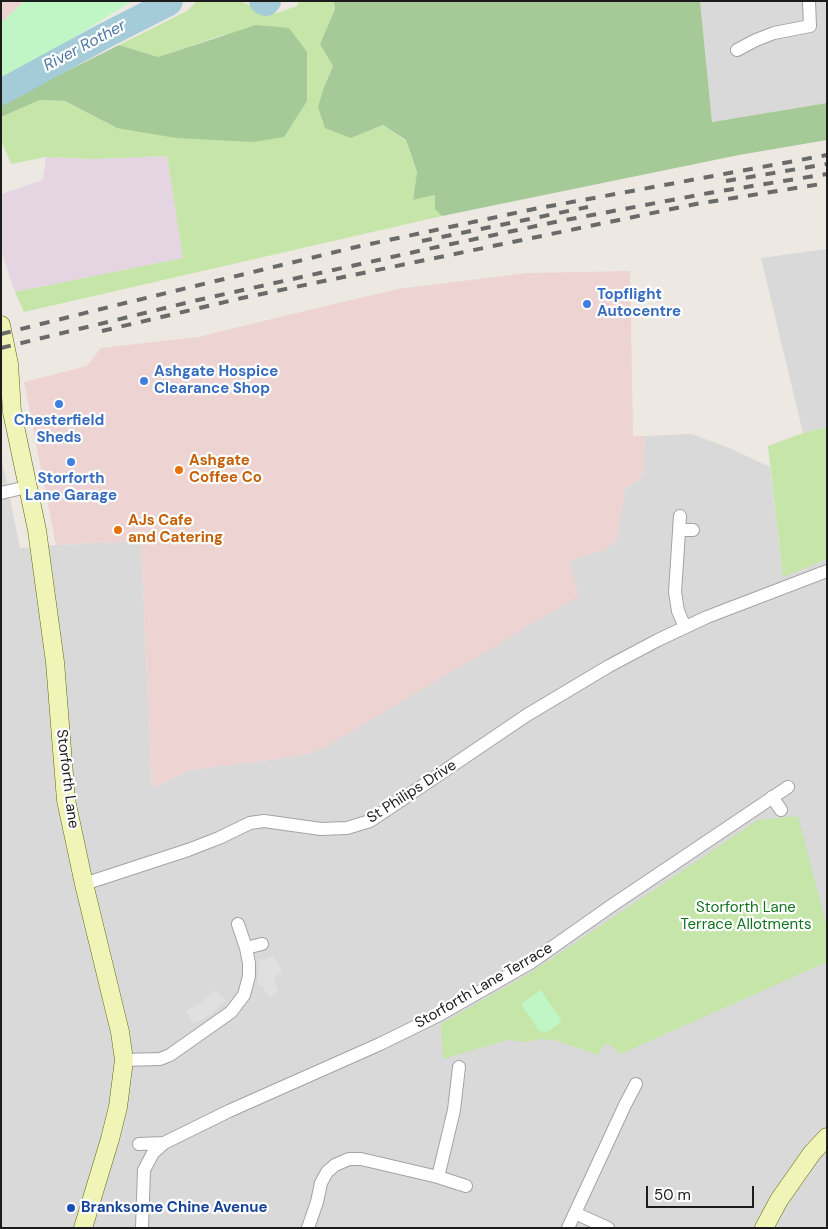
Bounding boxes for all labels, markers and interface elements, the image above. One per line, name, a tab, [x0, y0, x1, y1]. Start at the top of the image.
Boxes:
water label: River Rother	[41, 16, 129, 76]
place label: Topflight Autocentre	[597, 286, 681, 321]
marker: Topflight Autocentre	[581, 298, 593, 310]
place label: Ashgate Hospice Clearance Shop	[154, 363, 278, 398]
marker: Ashgate Hospice Clearance Shop	[138, 375, 150, 387]
marker: Chesterfield Sheds	[53, 398, 65, 410]
place label: Chesterfield Sheds	[14, 412, 104, 447]
place label: Ashgate Coffee Co	[189, 452, 262, 487]
marker: Storforth Lane Garage	[65, 456, 77, 468]
marker: Ashgate Coffee Co	[173, 464, 185, 476]
place label: Storforth Lane Garage	[25, 470, 117, 505]
place label: AJs Cafe and Catering	[128, 512, 223, 547]
marker: AJs Cafe and Catering	[112, 524, 124, 536]
street label: Storforth Lane	[52, 728, 82, 830]
street label: St Philips Drive	[364, 756, 460, 828]
park label: Storforth Lane Terrace Allotments	[681, 899, 811, 934]
street label: Storforth Lane Terrace	[412, 939, 556, 1033]
scale bar	[648, 1176, 756, 1208]
text: 50 m	[654, 1185, 691, 1205]
place label: Branksome Chine Avenue	[81, 1199, 268, 1217]
marker: Branksome Chine Avenue	[65, 1202, 77, 1214]

